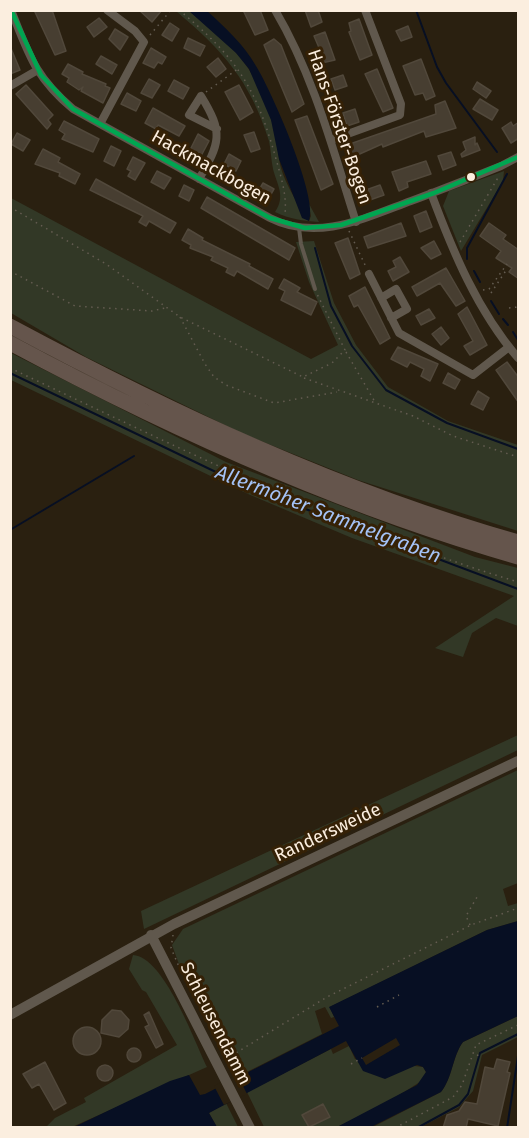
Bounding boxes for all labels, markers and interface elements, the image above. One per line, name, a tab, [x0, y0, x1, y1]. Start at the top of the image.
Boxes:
street label: Hans-Förster-Bogen	[302, 47, 376, 207]
street label: Hackmackbogen	[147, 126, 275, 210]
unlabelled marker	[465, 171, 477, 183]
water label: Allermöher Sammelgraben	[212, 461, 444, 569]
street label: Randersweide	[271, 799, 385, 867]
street label: Schleusendamm	[175, 959, 255, 1089]

